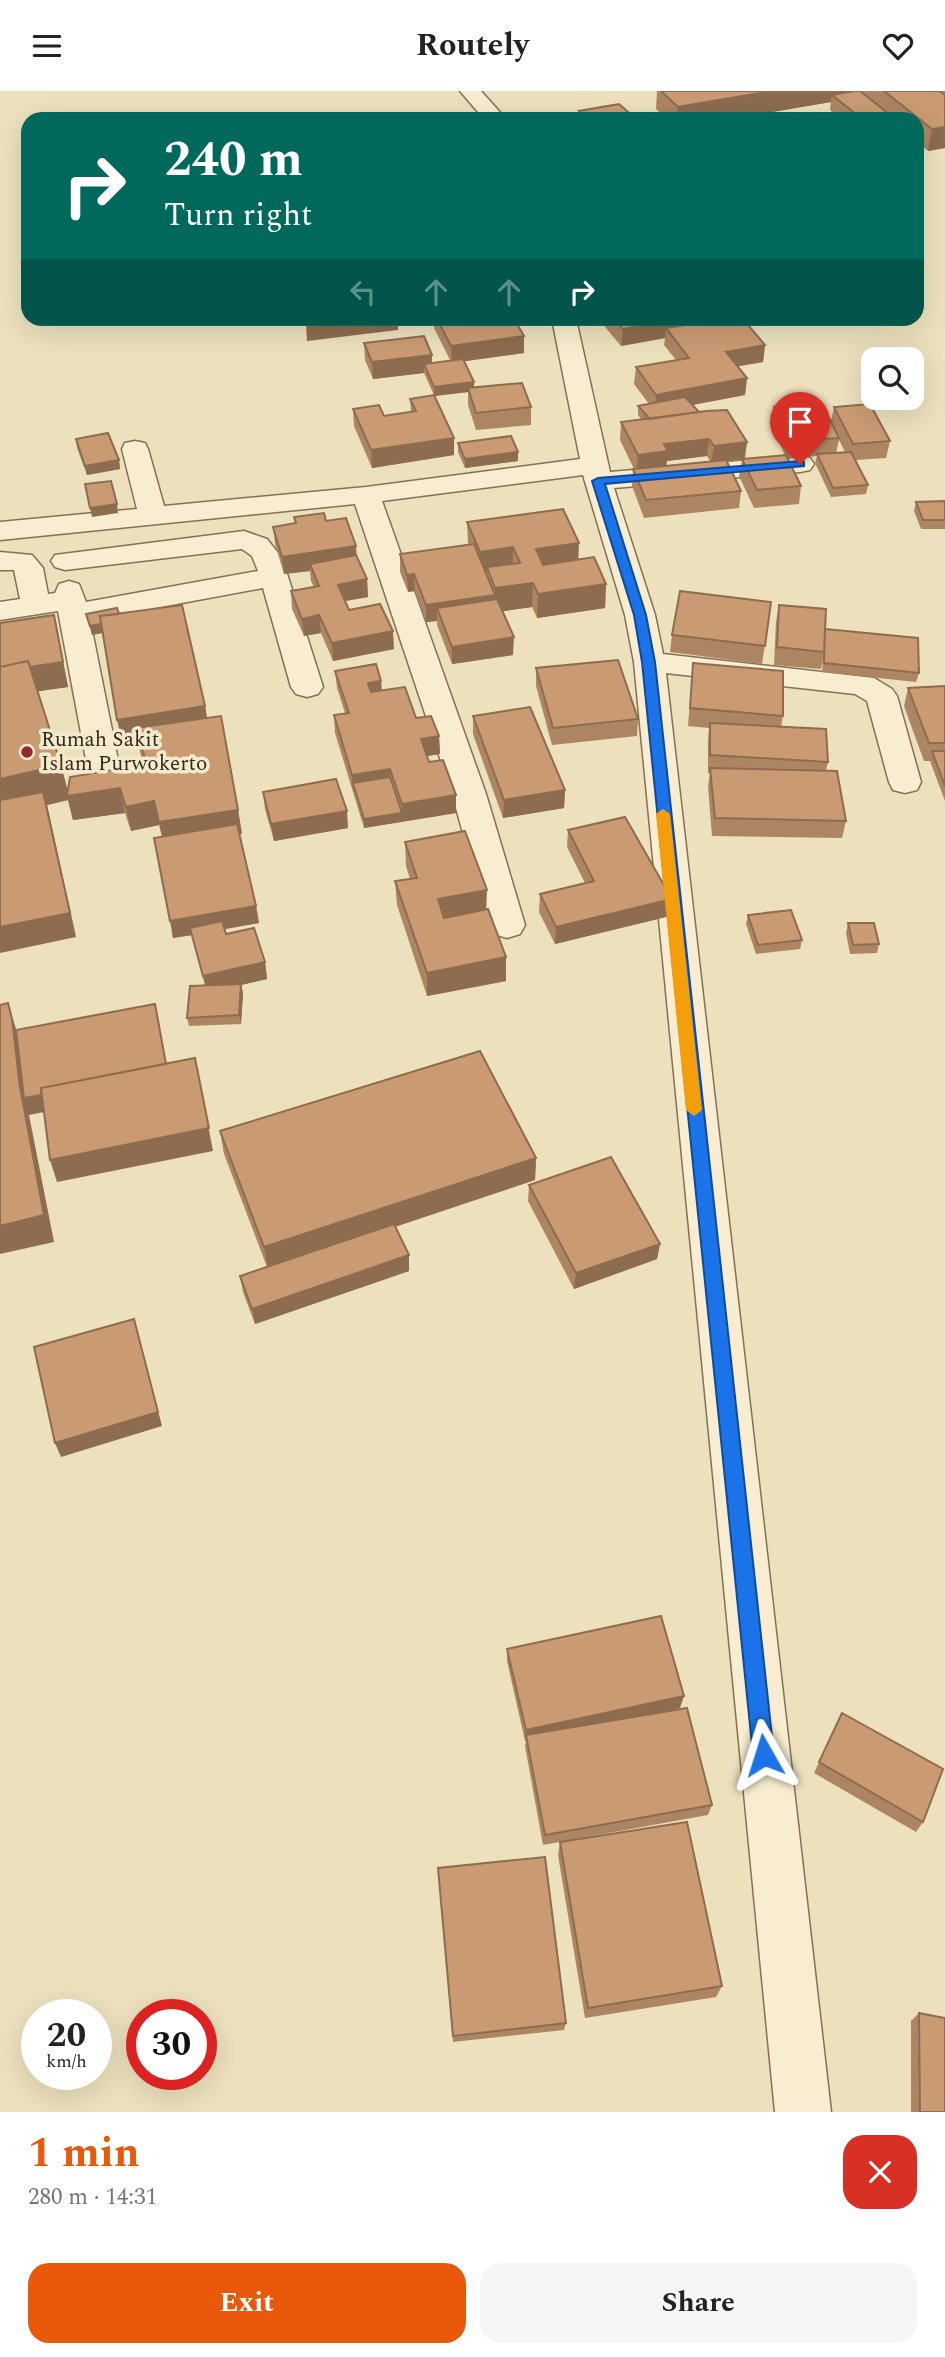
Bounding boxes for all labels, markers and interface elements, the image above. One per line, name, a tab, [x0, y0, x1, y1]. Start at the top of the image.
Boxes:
text: Routely	[416, 21, 529, 70]
icon: menu	[28, 27, 66, 65]
icon: heart	[879, 27, 917, 65]
text: 240 m	[164, 123, 303, 198]
icon: right	[49, 140, 140, 231]
text: Turn right	[164, 191, 312, 240]
icon: left	[344, 273, 382, 311]
icon: ahead	[417, 273, 455, 311]
icon: ahead	[490, 273, 528, 311]
icon: right	[563, 273, 601, 311]
map controls	[861, 347, 924, 410]
button: search	[861, 347, 924, 410]
pin	[770, 392, 830, 464]
icon: arrive	[781, 403, 819, 441]
place label: Rumah Sakit Islam Purwokerto	[41, 724, 207, 780]
marker: Rumah Sakit Islam Purwokerto	[19, 744, 35, 760]
position arrow	[727, 1718, 801, 1792]
speed limit sign: 30	[126, 1999, 217, 2090]
text: 20	[47, 2009, 86, 2062]
text: km/h	[46, 2048, 87, 2075]
text: 1 min	[28, 2122, 140, 2185]
button: close	[843, 2135, 917, 2209]
text: 280 m · 14:31	[28, 2180, 157, 2215]
button: Exit	[28, 2263, 466, 2343]
button: Share	[480, 2263, 917, 2343]

